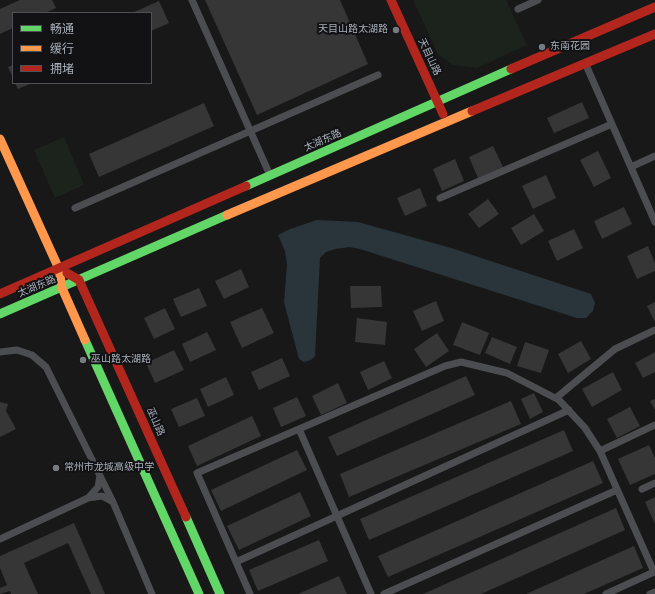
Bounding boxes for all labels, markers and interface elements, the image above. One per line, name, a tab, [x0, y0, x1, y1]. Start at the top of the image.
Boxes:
legend	[12, 12, 152, 84]
text: 畅通	[50, 21, 74, 37]
place label: 天目山路太湖路	[318, 24, 388, 36]
marker: 天目山路太湖路	[391, 25, 401, 35]
street label: 天目山路	[415, 36, 443, 78]
text: 缓行	[50, 41, 74, 57]
place label: 东南花园	[550, 41, 590, 53]
marker: 东南花园	[537, 42, 547, 52]
text: 拥堵	[50, 61, 74, 77]
street label: 太湖东路	[302, 127, 344, 155]
street label: 太湖东路	[16, 274, 58, 300]
place label: 巫山路太湖路	[91, 354, 151, 366]
marker: 巫山路太湖路	[78, 355, 88, 365]
street label: 巫山路	[143, 406, 167, 438]
place label: 常州市龙城高级中学	[64, 462, 154, 474]
marker: 常州市龙城高级中学	[51, 463, 61, 473]

